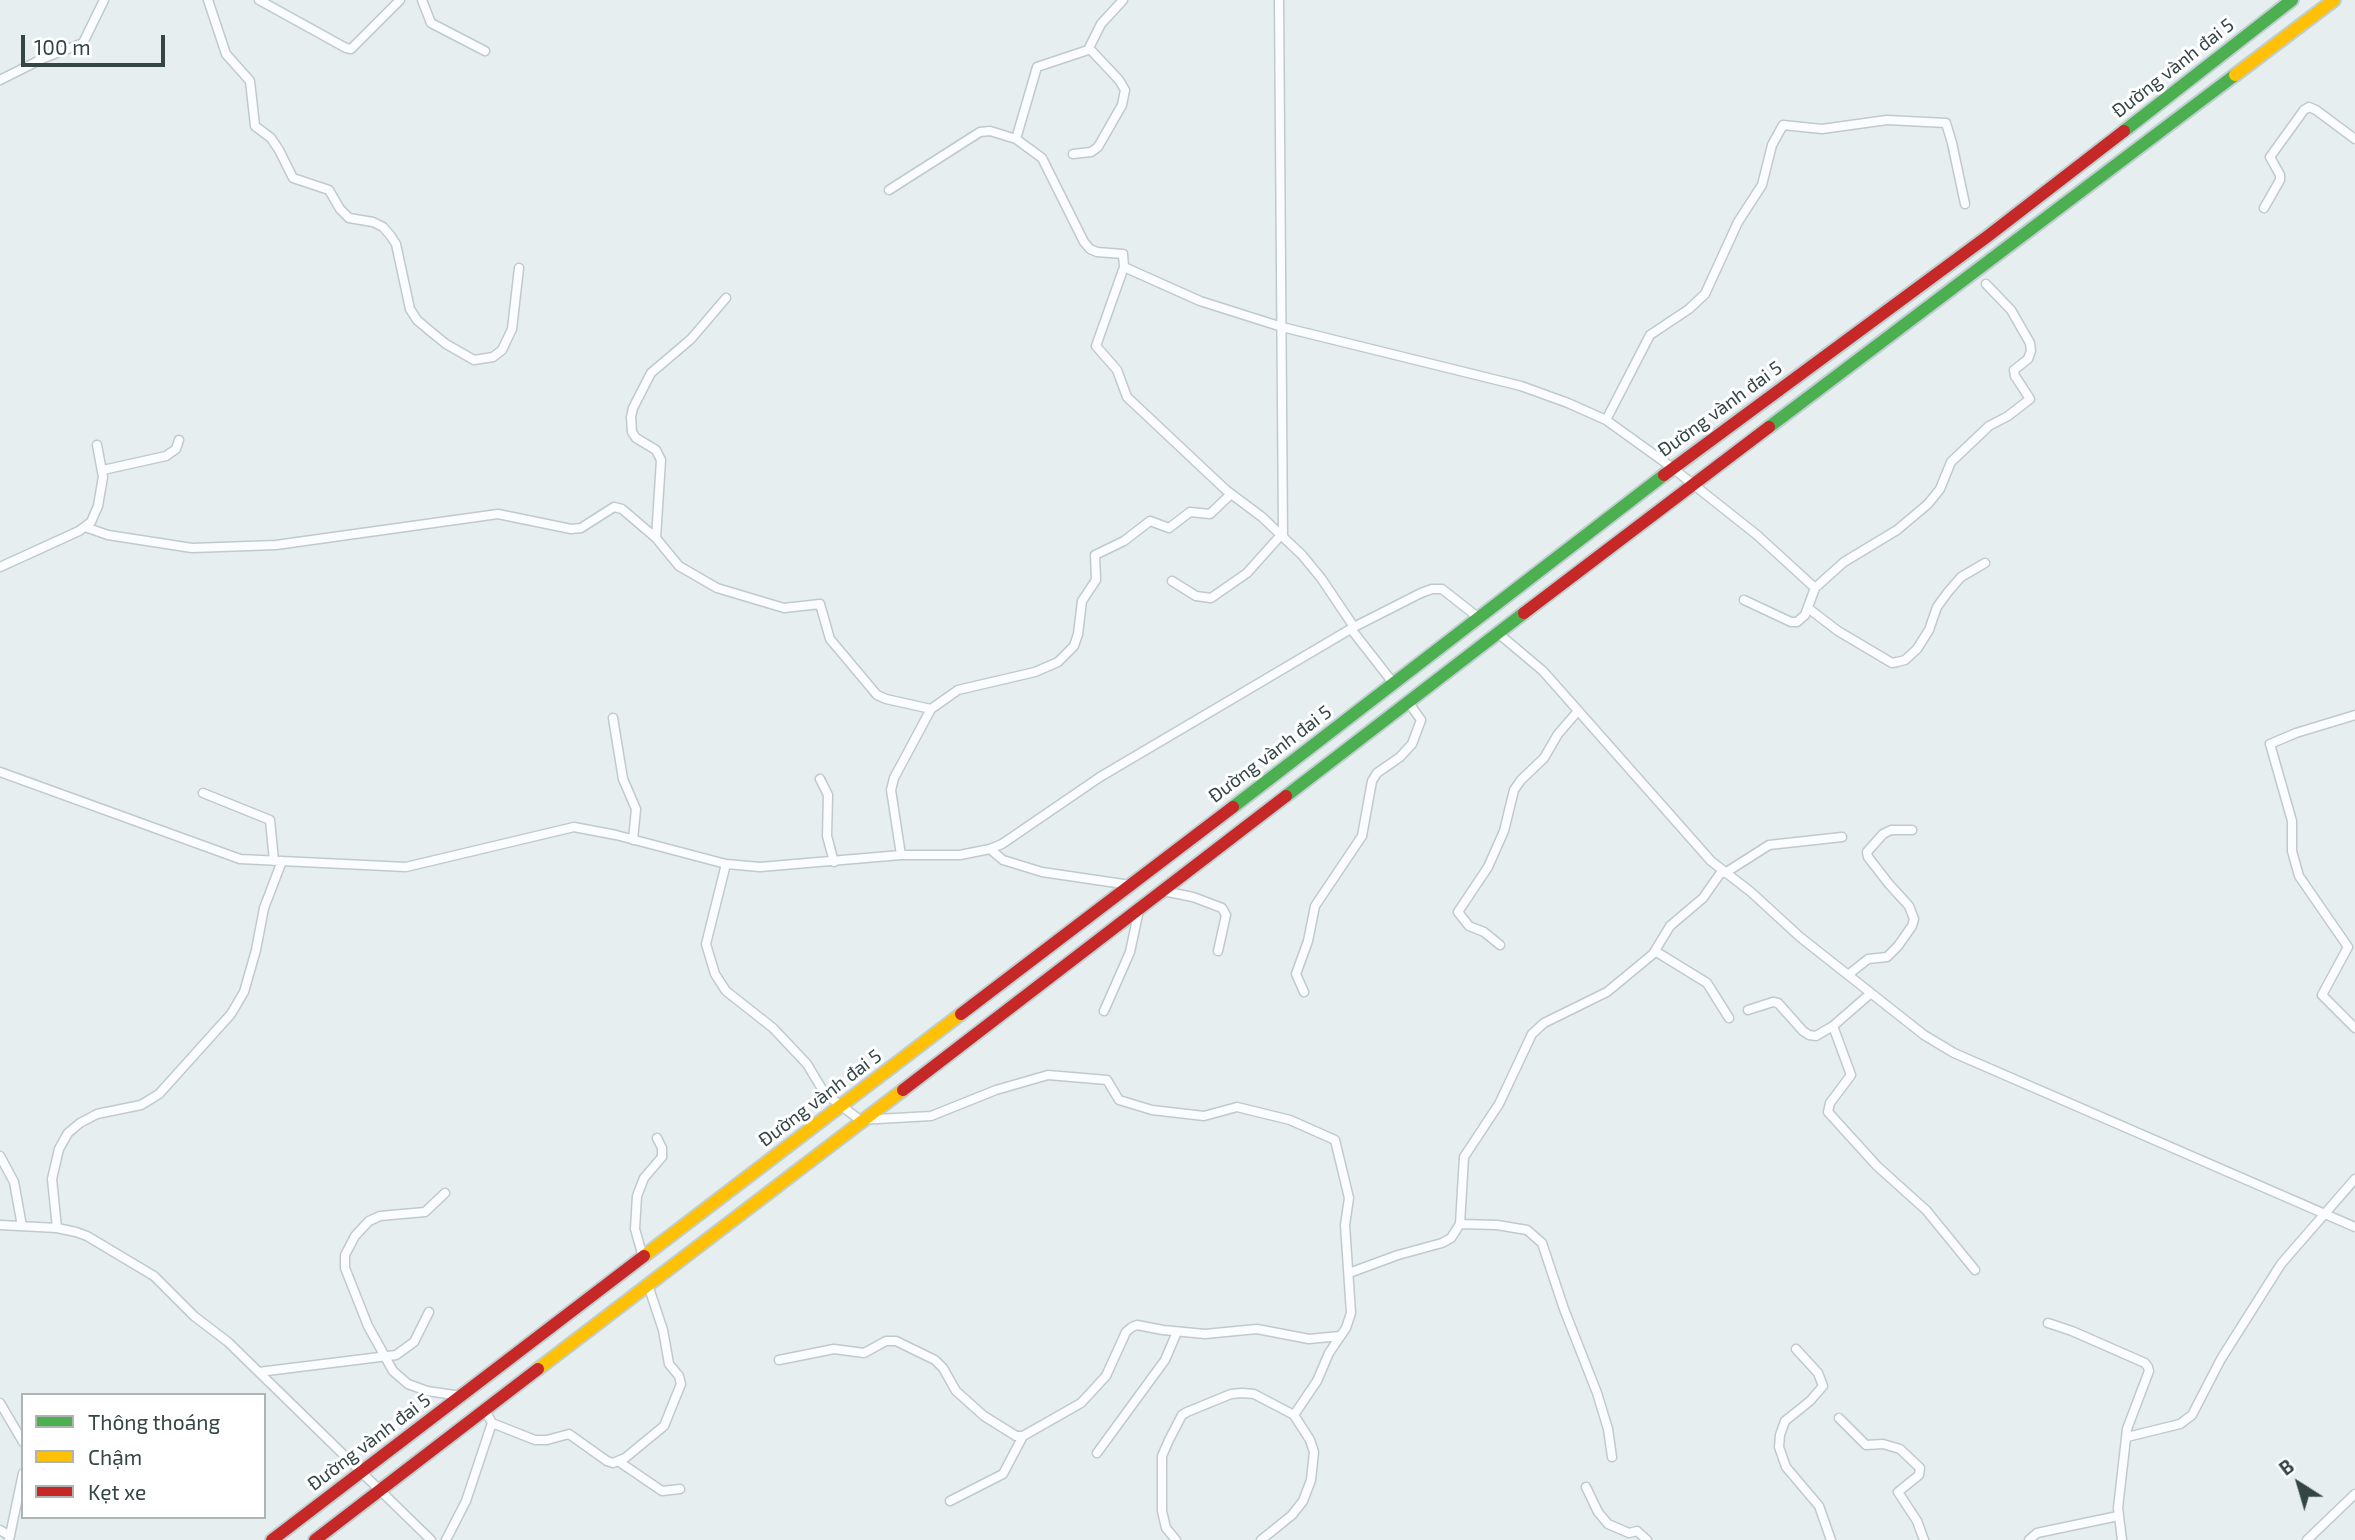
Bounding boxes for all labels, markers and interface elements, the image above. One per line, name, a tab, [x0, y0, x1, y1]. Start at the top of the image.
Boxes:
street label: Đường vành đai 5	[2108, 13, 2238, 123]
scale bar	[24, 21, 168, 65]
text: 100 m	[34, 34, 91, 59]
street label: Đường vành đai 5	[1653, 356, 1787, 462]
street label: Đường vành đai 5	[1204, 700, 1336, 808]
street label: Đường vành đai 5	[754, 1044, 886, 1152]
street label: Đường vành đai 5	[303, 1388, 435, 1496]
legend	[21, 1393, 266, 1519]
text: Thông thoáng	[88, 1409, 220, 1434]
text: Chậm	[88, 1444, 142, 1469]
north arrow	[2264, 1449, 2334, 1519]
text: B	[2274, 1454, 2298, 1480]
text: Kẹt xe	[88, 1479, 146, 1504]

